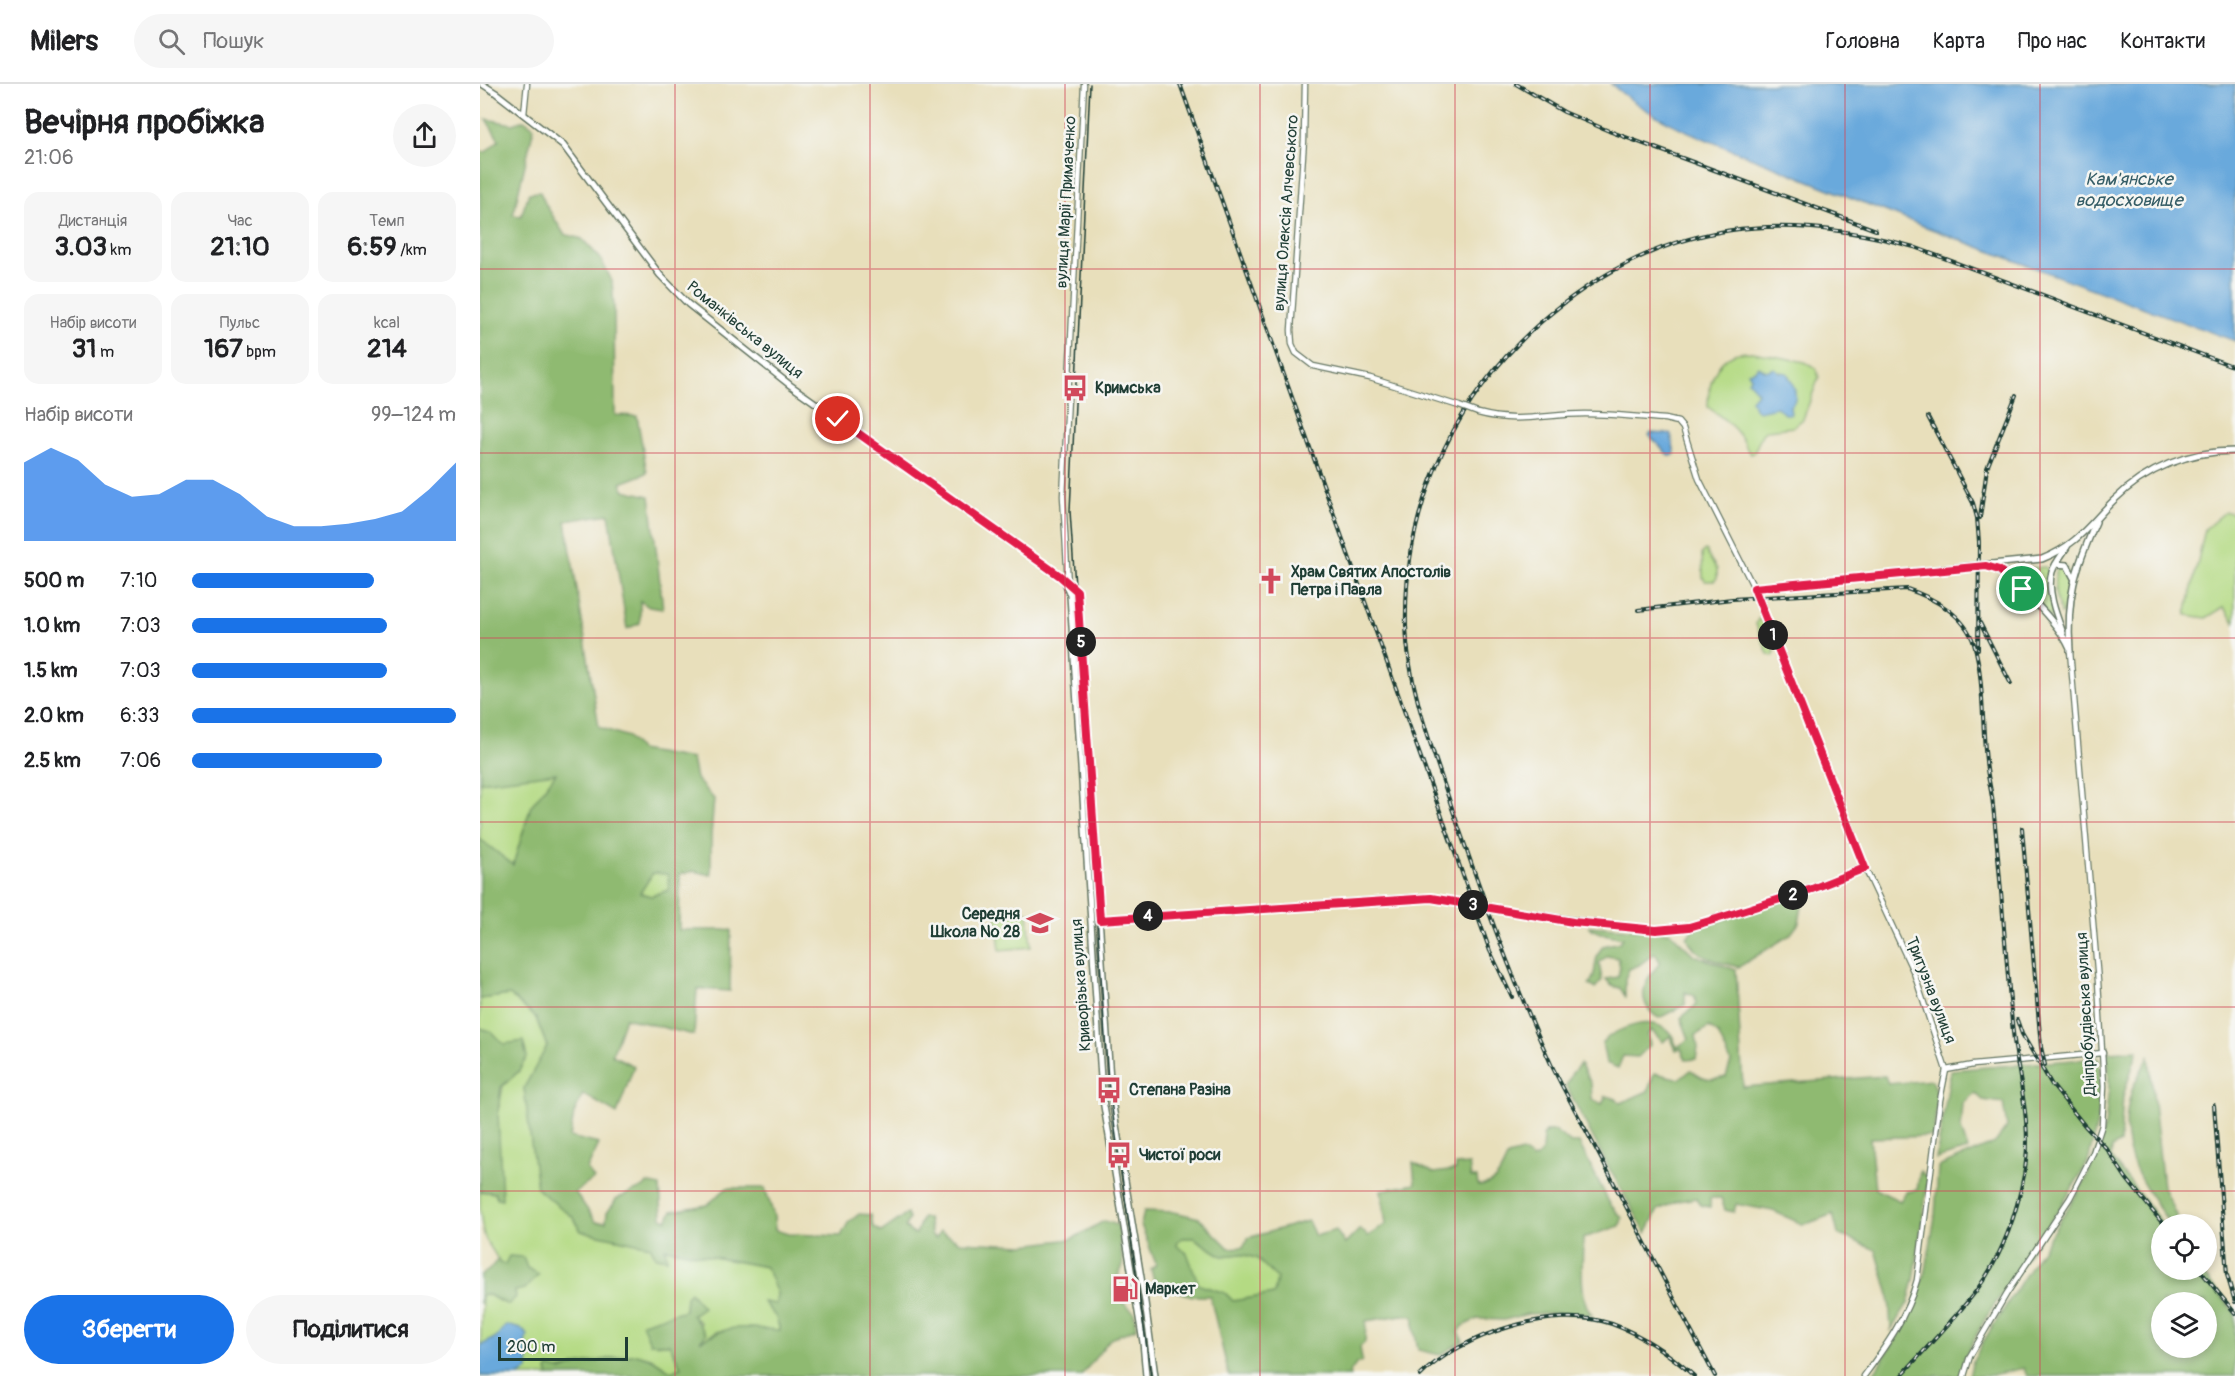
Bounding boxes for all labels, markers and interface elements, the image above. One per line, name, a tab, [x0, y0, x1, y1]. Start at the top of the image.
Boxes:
search box	[134, 14, 554, 68]
text: Milers	[30, 24, 98, 59]
icon: search	[155, 25, 188, 58]
text: Пошук	[203, 27, 264, 55]
text: Головна	[1826, 28, 1900, 55]
text: Карта	[1933, 28, 1985, 55]
text: Про нас	[2018, 28, 2087, 55]
text: Контакти	[2120, 28, 2205, 55]
text: Вечірня пробіжка	[24, 102, 265, 143]
button: share	[393, 104, 456, 167]
street label: вулиця Олексія Алчевського	[1269, 114, 1303, 312]
street label: вулиця Марії Примаченко	[1051, 115, 1081, 289]
text: 21:06	[24, 145, 74, 170]
water label: Кам'янське водосховище	[2075, 168, 2185, 212]
text: Дистанція	[59, 211, 127, 231]
text: Час	[227, 211, 253, 231]
text: Темп	[369, 211, 405, 231]
text: 3.03	[55, 231, 107, 263]
text: 21:10	[210, 231, 270, 263]
text: 6:59	[347, 231, 397, 263]
text: km	[107, 240, 131, 260]
text: /km	[397, 240, 427, 260]
street label: Романківська вулиця	[683, 277, 807, 383]
text: Набір висоти	[50, 313, 137, 333]
text: Пульс	[220, 313, 260, 333]
text: kcal	[374, 313, 400, 333]
text: 31	[72, 333, 97, 365]
text: 167	[204, 333, 243, 365]
text: 214	[367, 333, 407, 365]
text: m	[97, 342, 114, 362]
text: bpm	[243, 342, 276, 362]
bus stop icon: Кримська	[1060, 373, 1090, 403]
place label: Кримська	[1095, 378, 1161, 398]
pin	[812, 393, 863, 444]
text: Набір висоти	[24, 402, 133, 427]
text: 99–124 m	[371, 402, 456, 427]
icon: check	[821, 402, 854, 435]
place label: Храм Святих Апостолів Петра і Павла	[1291, 562, 1451, 600]
pin	[1996, 563, 2047, 614]
church icon: Храм Святих Апостолів Петра і Павла	[1256, 566, 1286, 596]
text: 500 m	[24, 568, 84, 593]
text: 7:10	[120, 568, 157, 593]
icon: arrive	[2005, 572, 2038, 605]
text: 1.0 km	[24, 613, 80, 638]
text: 7:03	[120, 613, 161, 638]
pin: 1	[1758, 620, 1788, 650]
text: 1	[1770, 625, 1776, 645]
pin: 5	[1066, 627, 1096, 657]
text: 5	[1077, 632, 1085, 652]
text: 1.5 km	[24, 658, 77, 683]
text: 7:03	[120, 658, 161, 683]
text: 2.0 km	[24, 703, 84, 728]
text: 6:33	[120, 703, 159, 728]
text: 2.5 km	[24, 748, 81, 773]
text: 7:06	[120, 748, 161, 773]
pin: 2	[1778, 880, 1808, 910]
text: 2	[1789, 885, 1797, 905]
pin: 3	[1458, 890, 1488, 920]
text: 3	[1469, 895, 1477, 915]
pin: 4	[1133, 901, 1163, 931]
place label: Середня Школа № 28	[930, 904, 1020, 942]
text: 4	[1143, 906, 1153, 926]
school or university icon: Середня Школа № 28	[1025, 908, 1055, 938]
street label: Криворізька вулиця	[1066, 918, 1096, 1052]
street label: Дніпробудівська вулиця	[2072, 932, 2100, 1097]
street label: Тритузна вулиця	[1901, 934, 1961, 1046]
bus stop icon: Степана Разіна	[1094, 1075, 1124, 1105]
place label: Степана Разіна	[1129, 1080, 1231, 1100]
bus stop icon: Чистої роси	[1104, 1140, 1134, 1170]
place label: Чистої роси	[1139, 1145, 1221, 1165]
map controls	[2151, 1214, 2217, 1358]
button: locate	[2151, 1214, 2217, 1280]
fuel station icon: Маркет	[1110, 1274, 1140, 1304]
place label: Маркет	[1145, 1279, 1197, 1299]
button: layers	[2151, 1292, 2217, 1358]
button: Зберегти	[24, 1295, 234, 1364]
button: Поділитися	[246, 1295, 456, 1364]
scale bar	[498, 1334, 628, 1362]
text: 200 m	[507, 1337, 555, 1357]

